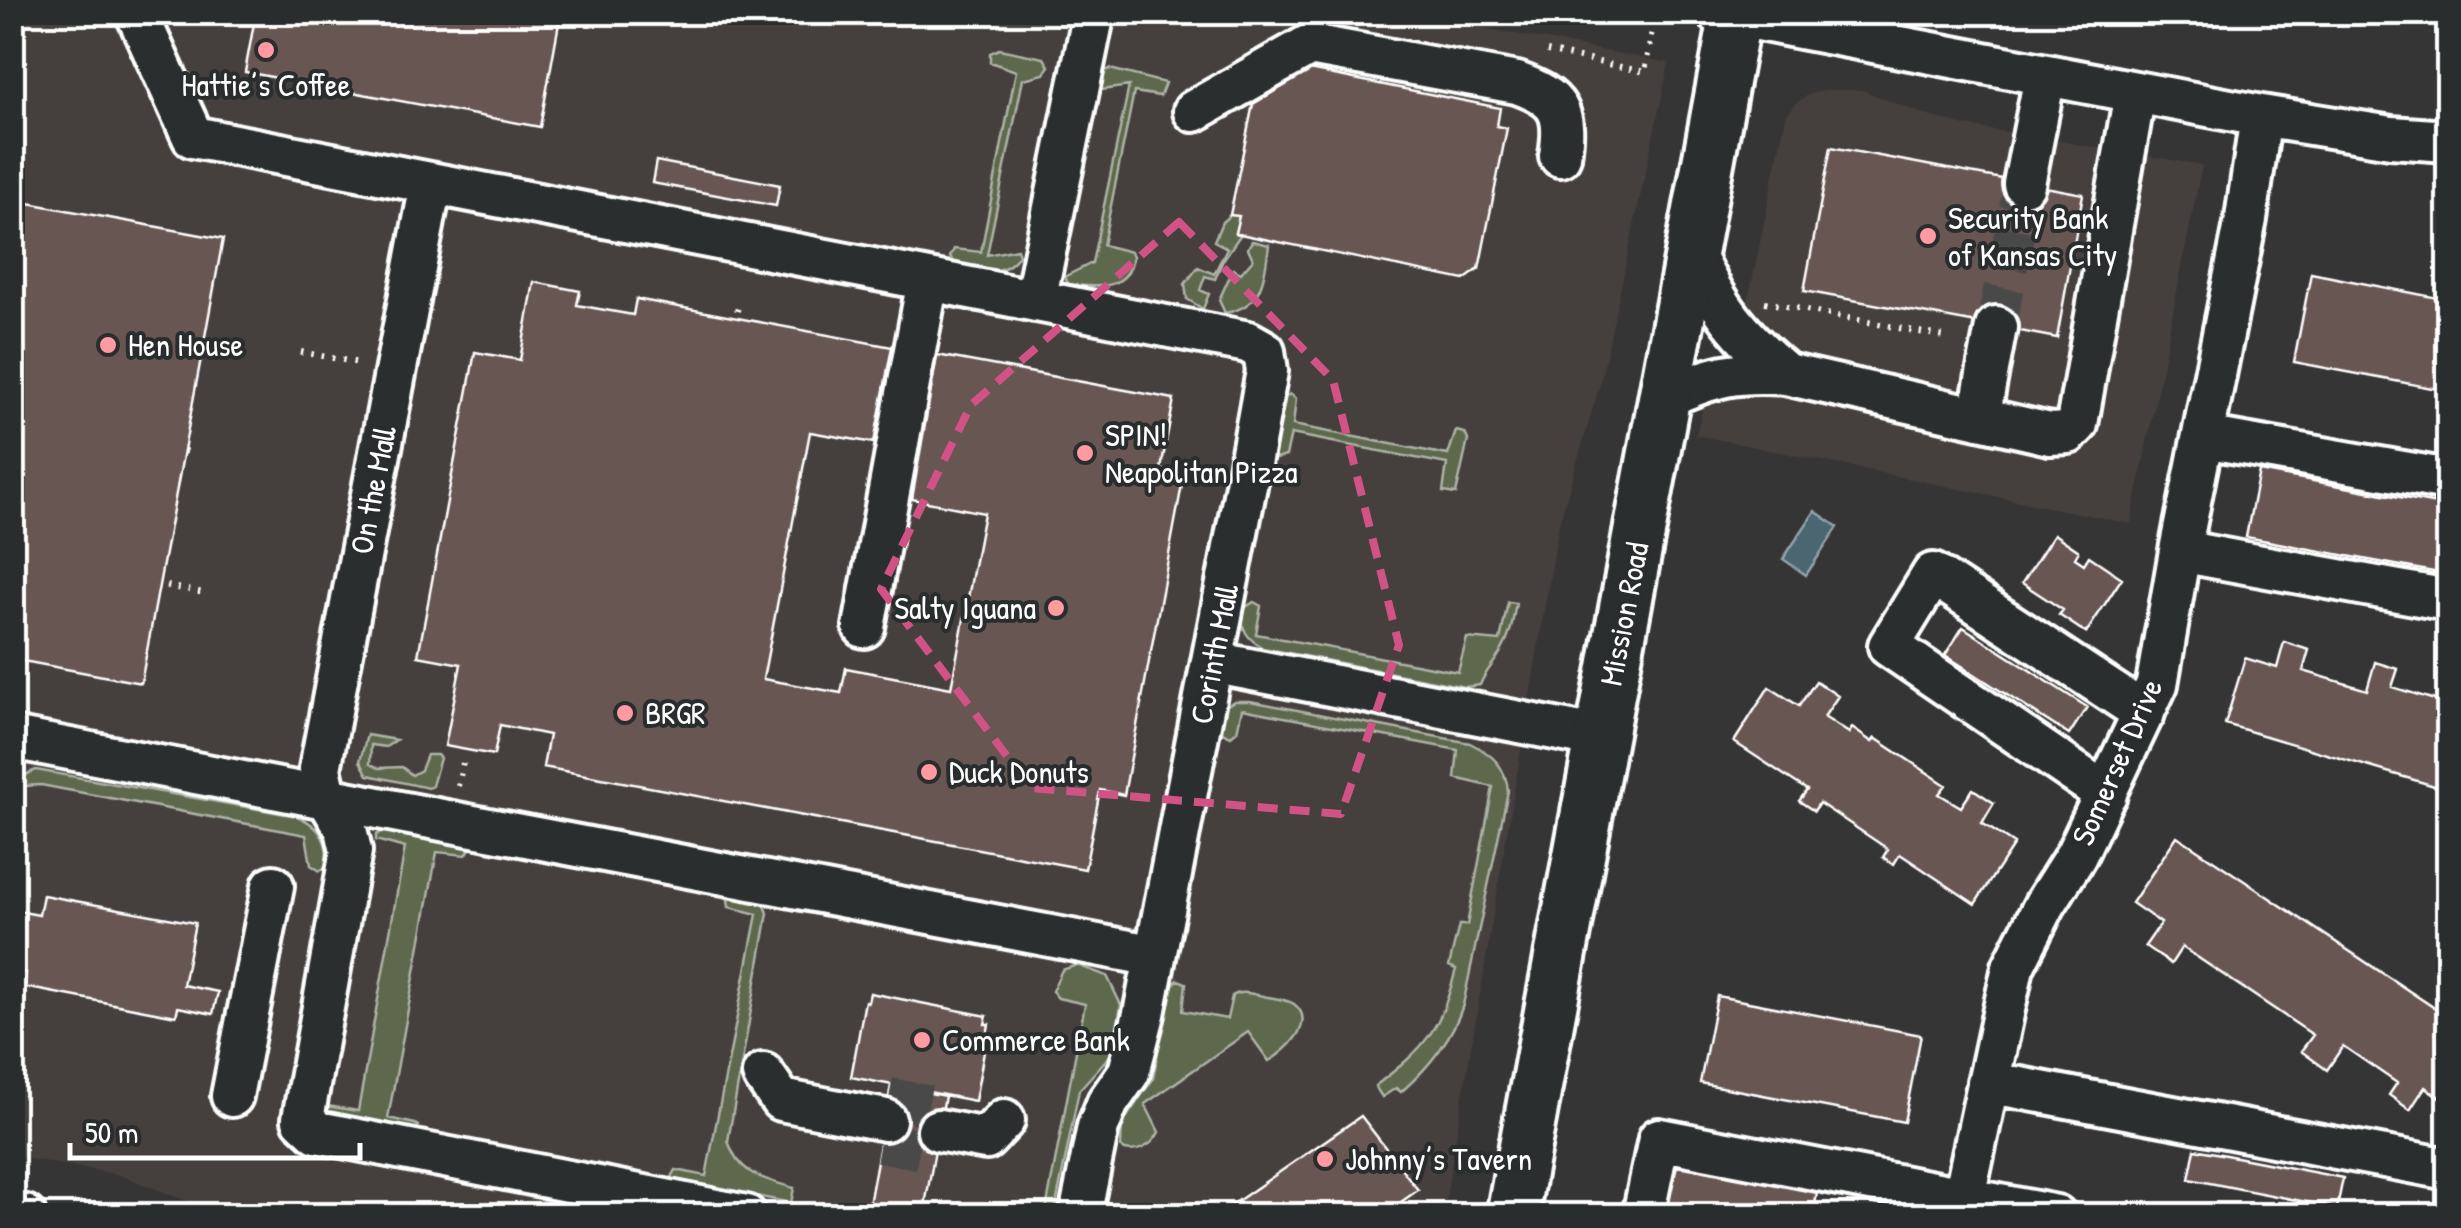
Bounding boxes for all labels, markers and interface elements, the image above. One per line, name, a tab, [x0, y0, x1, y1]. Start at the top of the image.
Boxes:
marker: Hattie’s Coffee	[255, 39, 277, 61]
place label: Hattie’s Coffee	[182, 63, 351, 106]
place label: Security Bank of Kansas City	[1948, 196, 2117, 276]
marker: Security Bank of Kansas City	[1917, 225, 1939, 247]
place label: Hen House	[128, 323, 244, 366]
marker: Hen House	[97, 334, 119, 356]
place label: SPIN! Neapolitan Pizza	[1105, 413, 1297, 493]
street label: On the Mall	[339, 422, 406, 558]
marker: SPIN! Neapolitan Pizza	[1074, 442, 1096, 464]
street label: Mission Road	[1589, 539, 1658, 689]
street label: Corinth Mall	[1179, 580, 1248, 727]
place label: Salty Iguana	[894, 586, 1036, 629]
marker: Salty Iguana	[1045, 597, 1067, 619]
street label: Somerset Drive	[2061, 671, 2172, 852]
place label: BRGR	[645, 691, 706, 734]
marker: BRGR	[614, 702, 636, 724]
place label: Duck Donuts	[949, 750, 1089, 793]
marker: Duck Donuts	[918, 761, 940, 783]
place label: Commerce Bank	[942, 1018, 1130, 1061]
marker: Commerce Bank	[911, 1029, 933, 1051]
scale bar	[70, 1098, 360, 1160]
text: 50 m	[85, 1112, 138, 1152]
place label: Johnny’s Tavern	[1345, 1137, 1532, 1180]
marker: Johnny’s Tavern	[1314, 1148, 1336, 1170]

